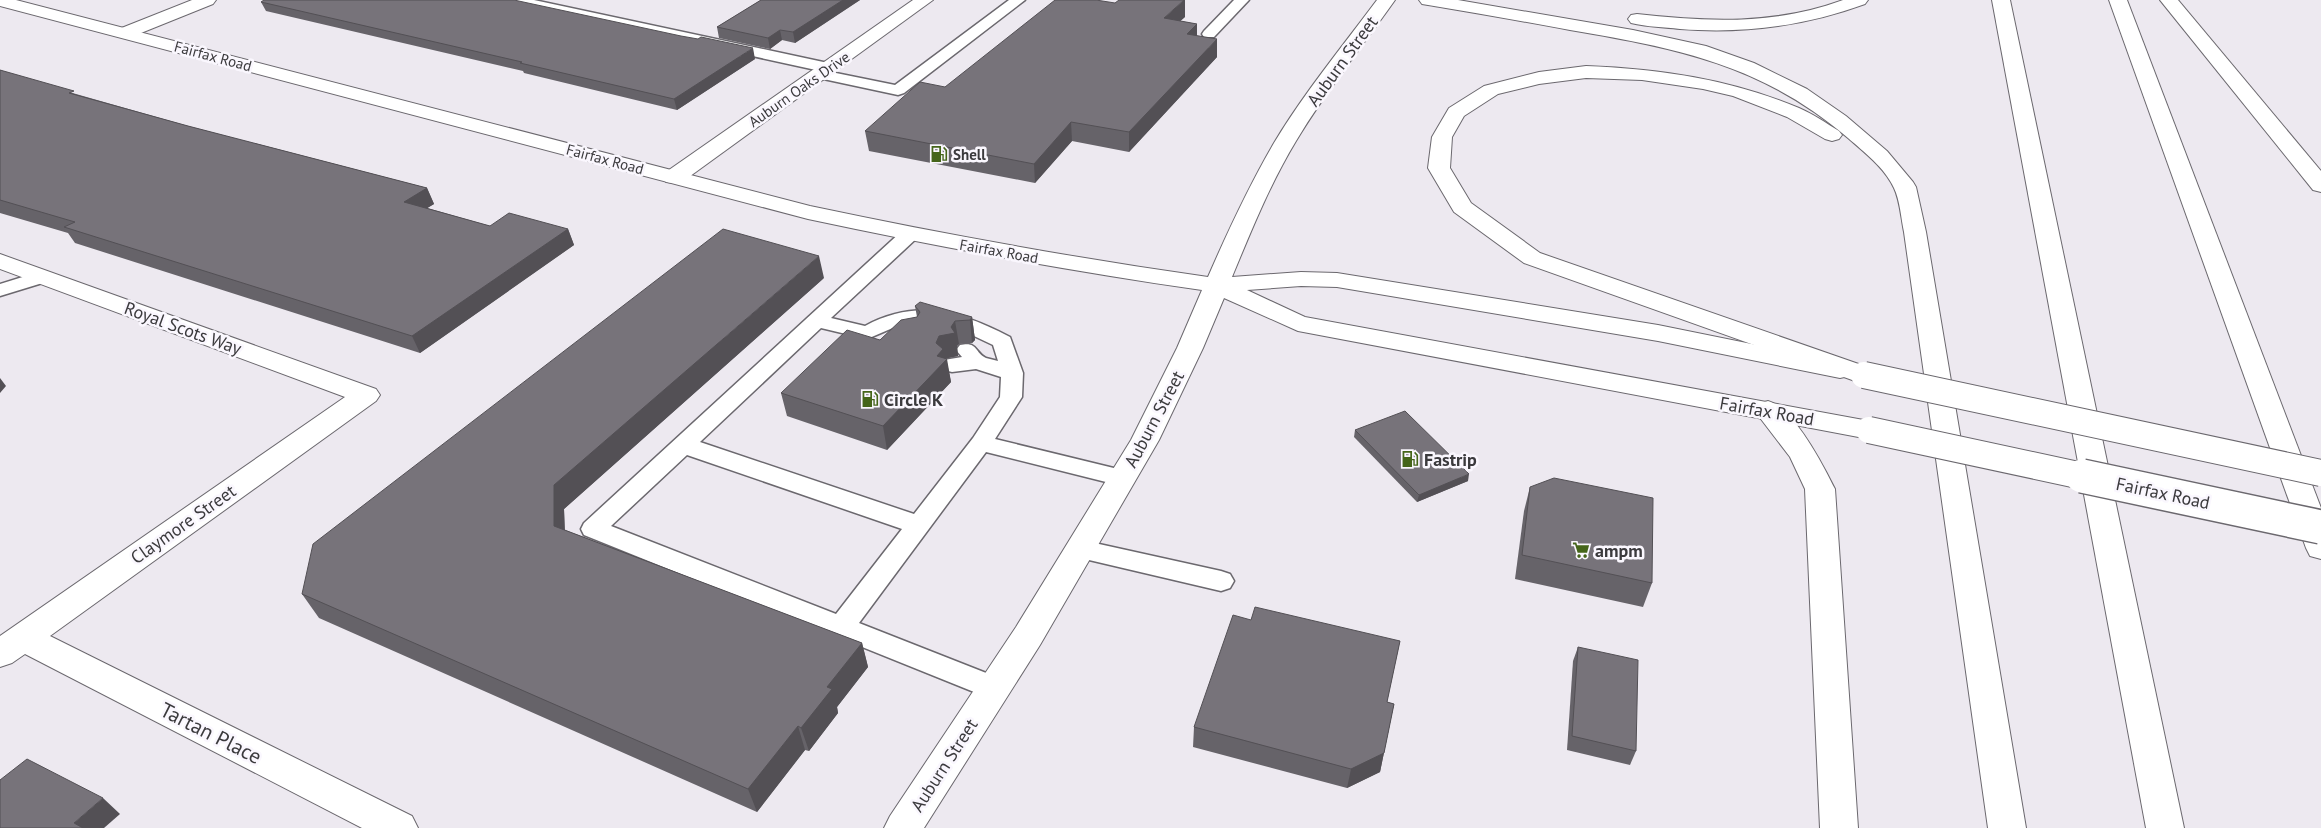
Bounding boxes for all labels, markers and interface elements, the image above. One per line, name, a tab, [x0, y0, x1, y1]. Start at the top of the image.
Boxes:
street label: Auburn Street	[1301, 11, 1383, 111]
street label: Fairfax Road	[172, 37, 254, 75]
street label: Auburn Oaks Drive	[745, 47, 853, 131]
street label: Fairfax Road	[564, 140, 646, 178]
fuel station icon: Shell	[929, 144, 949, 164]
place label: Shell	[953, 145, 986, 164]
street label: Fairfax Road	[958, 235, 1040, 267]
street label: Royal Scots Way	[121, 296, 245, 360]
street label: Auburn Street	[1119, 367, 1189, 471]
place label: Circle K	[884, 388, 943, 411]
fuel station icon: Circle K	[860, 389, 880, 409]
street label: Fairfax Road	[1718, 391, 1816, 431]
place label: Fastrip	[1424, 448, 1477, 471]
fuel station icon: Fastrip	[1400, 449, 1420, 469]
street label: Fairfax Road	[2114, 472, 2212, 514]
street label: Claymore Street	[126, 479, 240, 569]
place label: ampm	[1595, 539, 1643, 562]
supermarket icon: ampm	[1571, 540, 1591, 560]
street label: Tartan Place	[156, 696, 266, 770]
street label: Auburn Street	[905, 714, 983, 816]

